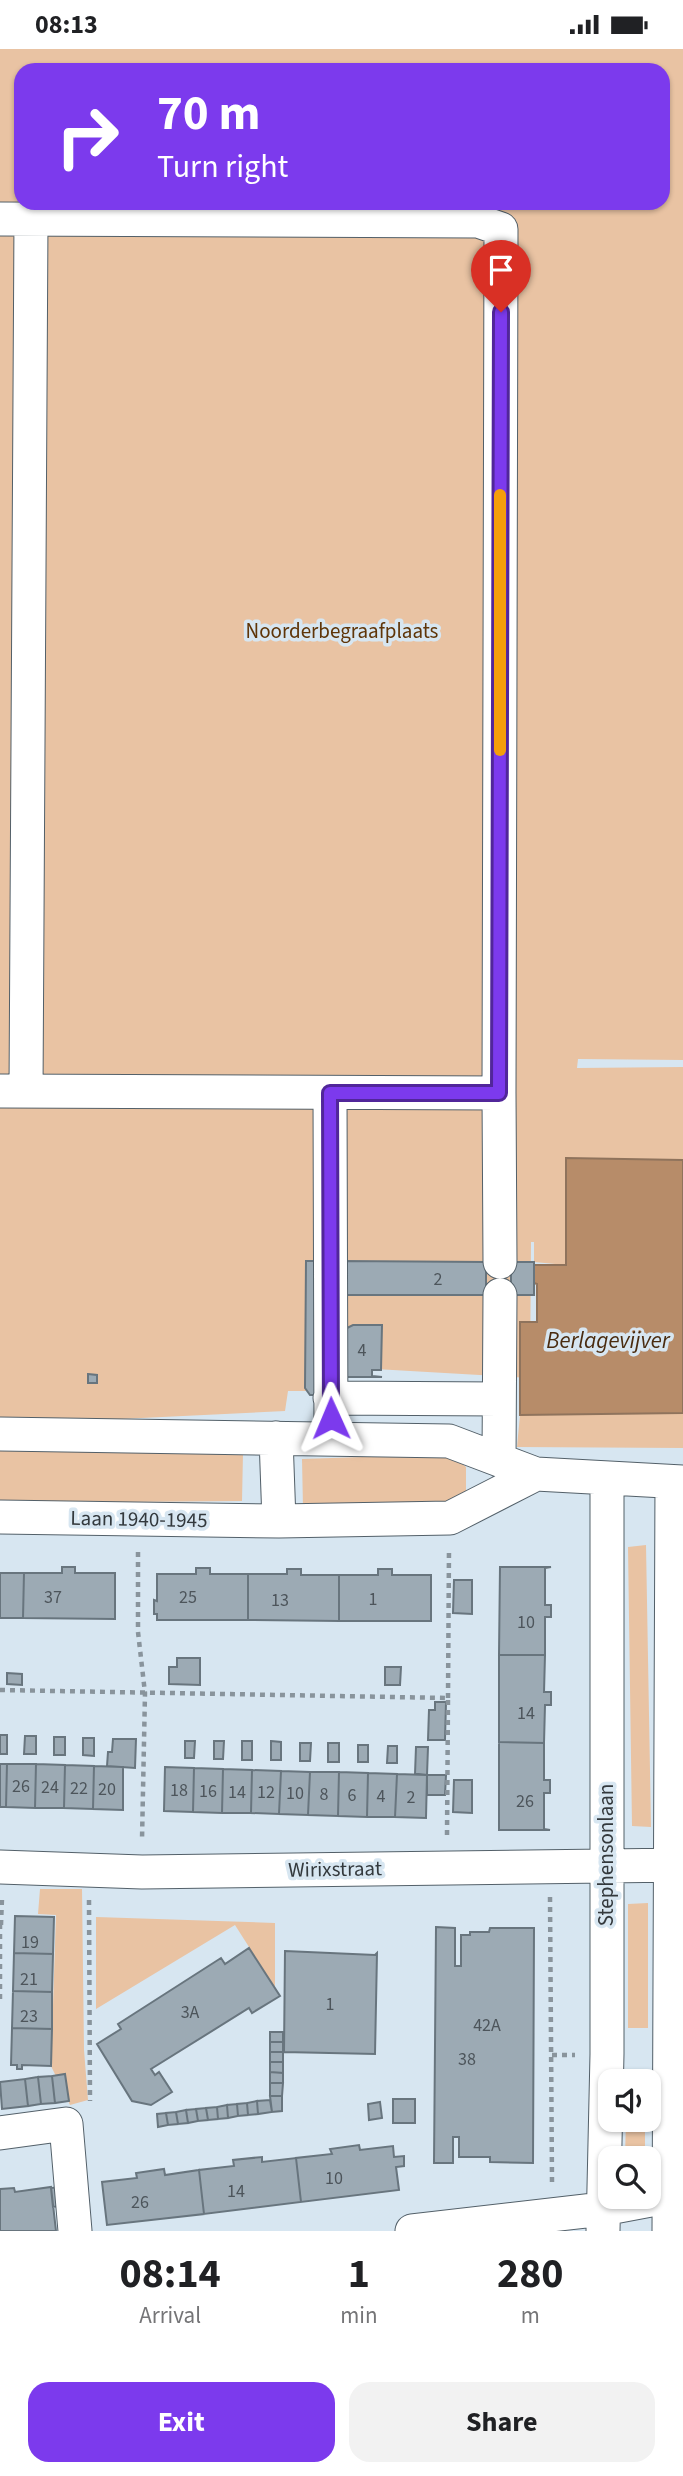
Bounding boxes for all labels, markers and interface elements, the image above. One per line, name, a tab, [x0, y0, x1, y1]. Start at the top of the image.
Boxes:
text: 08:13	[35, 6, 98, 43]
text: 70 m	[157, 79, 261, 149]
icon: right	[42, 91, 133, 182]
text: Turn right	[157, 144, 288, 190]
pin	[471, 240, 531, 312]
icon: arrive	[482, 251, 520, 289]
park label: Noorderbegraafplaats	[246, 616, 439, 646]
house number: 2	[434, 1267, 443, 1292]
water label: Berlagevijver	[546, 1324, 671, 1357]
house number: 4	[358, 1338, 367, 1363]
position arrow	[294, 1381, 368, 1455]
street label: Laan 1940-1945	[70, 1503, 208, 1535]
house number: 37	[44, 1585, 62, 1610]
house number: 25	[179, 1585, 197, 1610]
house number: 1	[369, 1587, 377, 1612]
house number: 13	[271, 1588, 289, 1613]
house number: 10	[517, 1610, 535, 1635]
house number: 14	[517, 1701, 535, 1726]
house number: 26	[12, 1774, 30, 1799]
house number: 24	[41, 1775, 59, 1800]
house number: 22	[70, 1776, 88, 1801]
house number: 20	[98, 1777, 116, 1802]
house number: 18	[170, 1778, 188, 1803]
house number: 16	[199, 1779, 217, 1804]
house number: 14	[228, 1780, 246, 1805]
house number: 12	[257, 1780, 275, 1805]
house number: 10	[286, 1781, 304, 1806]
house number: 8	[320, 1782, 329, 1807]
house number: 6	[348, 1783, 357, 1808]
house number: 4	[377, 1784, 386, 1809]
street label: Stephensonlaan	[591, 1784, 621, 1926]
house number: 2	[407, 1785, 416, 1810]
house number: 26	[516, 1789, 534, 1814]
street label: Wirixstraat	[288, 1853, 382, 1885]
house number: 19	[21, 1930, 39, 1955]
house number: 21	[20, 1967, 38, 1992]
house number: 1	[326, 1992, 334, 2017]
house number: 3A	[181, 2000, 200, 2025]
house number: 23	[20, 2004, 38, 2029]
house number: 42A	[473, 2013, 501, 2038]
house number: 38	[458, 2047, 476, 2072]
map controls	[598, 2069, 661, 2209]
button: sound	[598, 2069, 661, 2132]
button: search	[598, 2146, 661, 2209]
house number: 10	[325, 2166, 343, 2191]
house number: 14	[227, 2179, 245, 2204]
house number: 26	[131, 2190, 149, 2215]
text: 08:14	[119, 2244, 221, 2304]
text: 1	[348, 2244, 370, 2304]
text: 280	[497, 2244, 564, 2304]
text: Arrival	[139, 2299, 201, 2332]
text: min	[340, 2299, 378, 2332]
text: m	[521, 2299, 540, 2332]
button: Exit	[28, 2382, 335, 2462]
button: Share	[349, 2382, 655, 2462]

